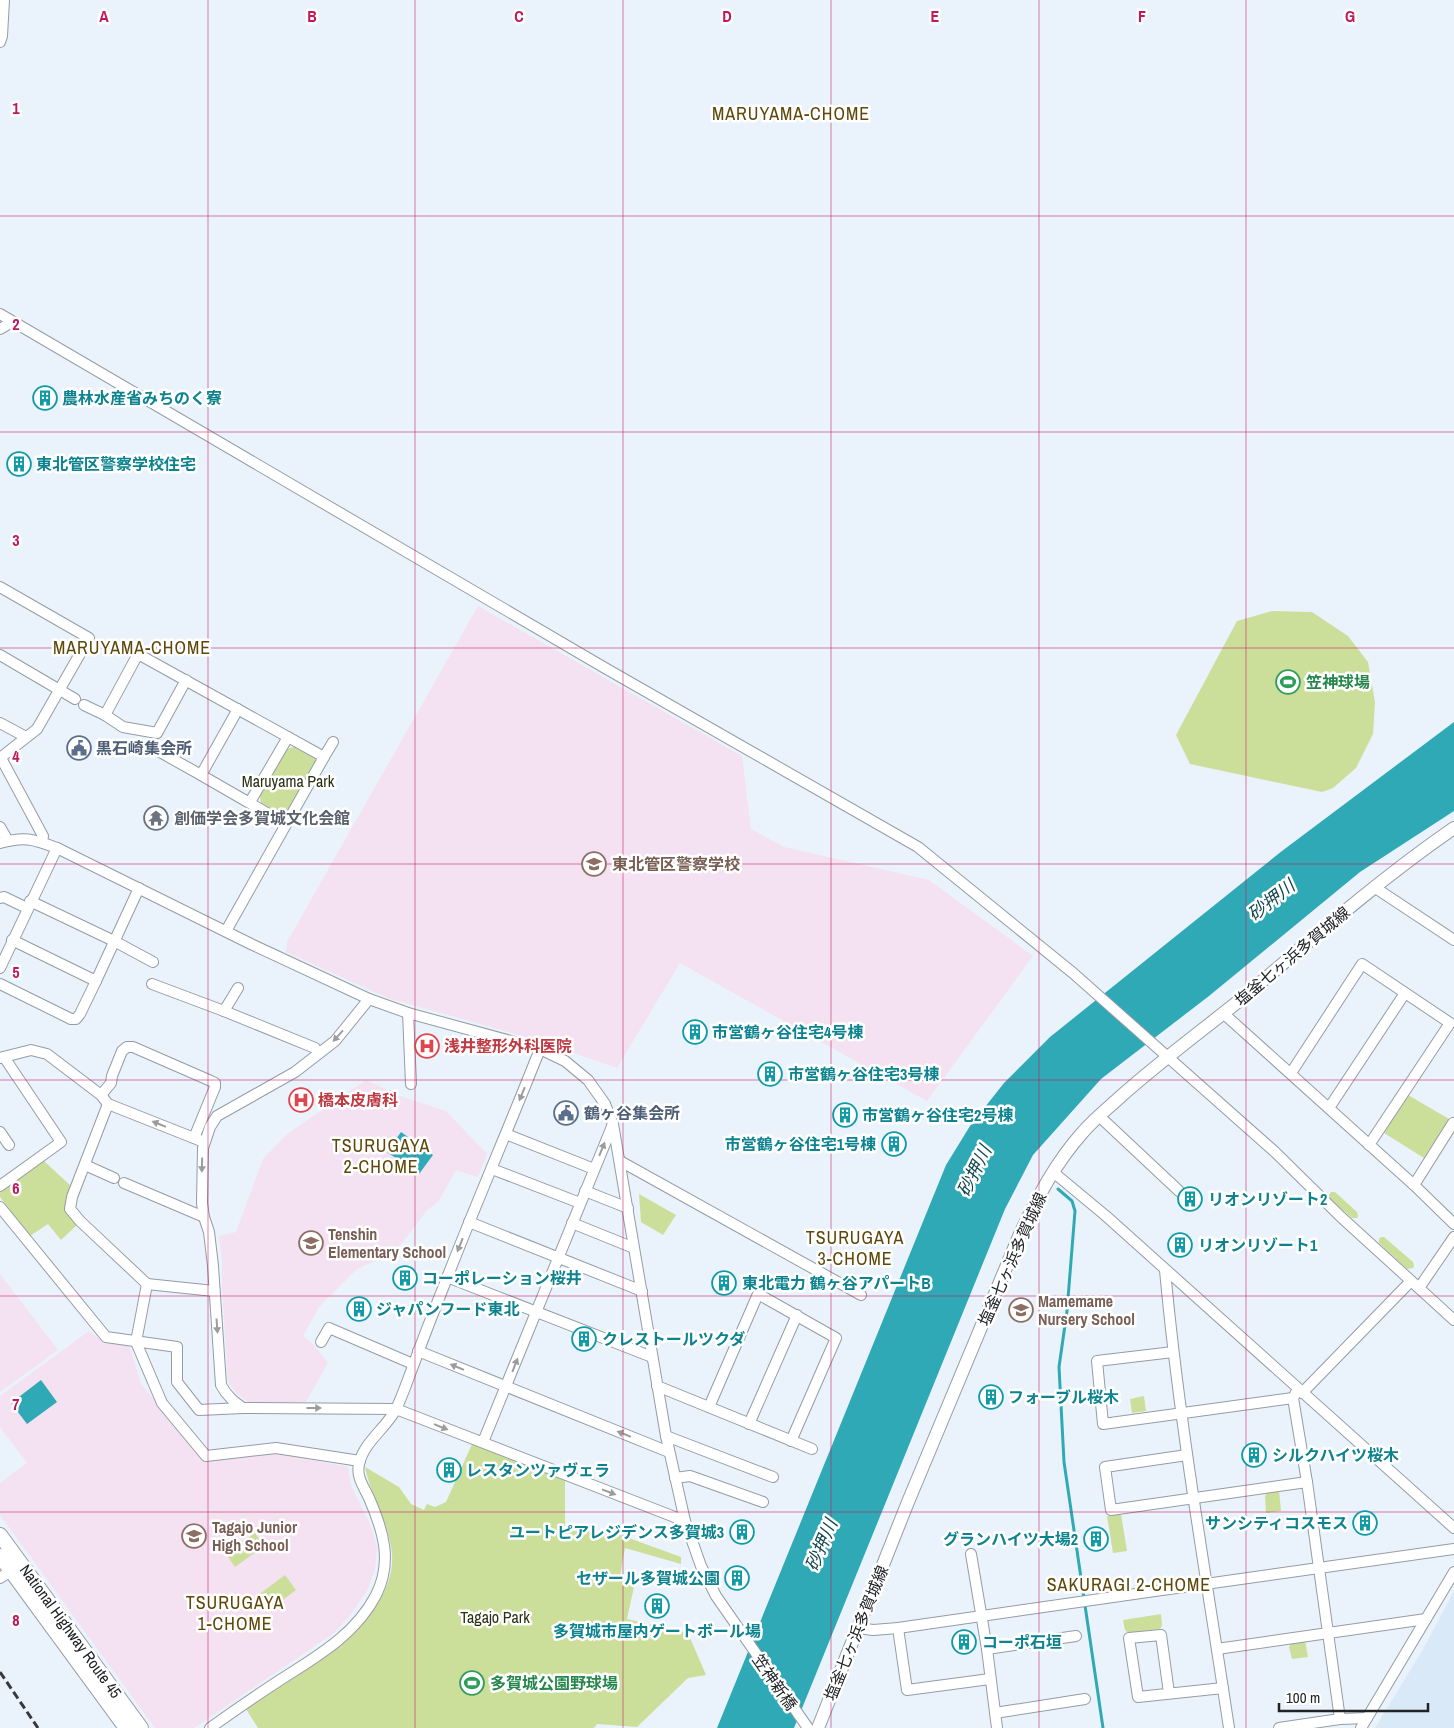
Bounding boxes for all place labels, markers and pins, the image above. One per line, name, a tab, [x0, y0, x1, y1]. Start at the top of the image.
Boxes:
building icon: 農林水産省みちのく寮	[32, 385, 58, 411]
place label: 農林水産省みちのく寮	[62, 387, 222, 409]
building icon: 東北管区警察学校住宅	[6, 451, 32, 477]
place label: 東北管区警察学校住宅	[36, 453, 196, 475]
sports icon: 笠神球場	[1275, 669, 1301, 695]
place label: 笠神球場	[1306, 671, 1370, 693]
public building icon: 黒石崎集会所	[66, 735, 92, 761]
place label: 黒石崎集会所	[96, 737, 192, 759]
temple icon: 創価学会多賀城文化会館	[143, 805, 169, 831]
place label: 創価学会多賀城文化会館	[174, 807, 350, 829]
school or university icon: 東北管区警察学校	[581, 851, 607, 877]
place label: 東北管区警察学校	[612, 853, 740, 875]
building icon: 市営鶴ヶ谷住宅4号棟	[682, 1019, 708, 1045]
place label: 市営鶴ヶ谷住宅4号棟	[712, 1021, 863, 1043]
hospital icon: 浅井整形外科医院	[414, 1033, 440, 1059]
place label: 浅井整形外科医院	[444, 1035, 572, 1057]
building icon: 市営鶴ヶ谷住宅3号棟	[757, 1061, 783, 1087]
place label: 市営鶴ヶ谷住宅3号棟	[788, 1063, 939, 1085]
hospital icon: 橋本皮膚科	[288, 1087, 314, 1113]
place label: 橋本皮膚科	[318, 1089, 398, 1111]
public building icon: 鶴ヶ谷集会所	[553, 1100, 579, 1126]
place label: 鶴ヶ谷集会所	[584, 1102, 680, 1124]
building icon: 市営鶴ヶ谷住宅2号棟	[832, 1102, 858, 1128]
place label: 市営鶴ヶ谷住宅2号棟	[862, 1104, 1013, 1126]
building icon: 市営鶴ヶ谷住宅1号棟	[881, 1131, 907, 1157]
place label: 市営鶴ヶ谷住宅1号棟	[725, 1133, 876, 1155]
building icon: リオンリゾート2	[1177, 1186, 1203, 1212]
place label: リオンリゾート2	[1208, 1188, 1327, 1210]
place label: Tenshin Elementary School	[328, 1223, 446, 1263]
school or university icon: Tenshin Elementary School	[298, 1230, 324, 1256]
building icon: リオンリゾート1	[1167, 1232, 1193, 1258]
place label: リオンリゾート1	[1198, 1234, 1318, 1256]
building icon: コーポレーション桜井	[392, 1265, 418, 1291]
place label: コーポレーション桜井	[422, 1267, 582, 1289]
building icon: 東北電力 鶴ヶ谷アパートB	[711, 1270, 737, 1296]
place label: 東北電力 鶴ヶ谷アパートB	[742, 1272, 931, 1294]
place label: Mamemame Nursery School	[1038, 1290, 1135, 1330]
building icon: ジャパンフード東北	[346, 1296, 372, 1322]
school or university icon: Mamemame Nursery School	[1008, 1297, 1034, 1323]
place label: ジャパンフード東北	[376, 1298, 520, 1320]
building icon: クレストールツクダ	[571, 1326, 597, 1352]
place label: クレストールツクダ	[602, 1328, 745, 1350]
building icon: フォーブル桜木	[978, 1384, 1004, 1410]
place label: フォーブル桜木	[1008, 1386, 1119, 1408]
building icon: シルクハイツ桜木	[1241, 1442, 1267, 1468]
place label: シルクハイツ桜木	[1272, 1444, 1399, 1466]
building icon: レスタンツァヴェラ	[436, 1457, 462, 1483]
place label: レスタンツァヴェラ	[466, 1459, 610, 1481]
building icon: サンシティコスモス	[1352, 1510, 1378, 1536]
place label: サンシティコスモス	[1205, 1512, 1348, 1534]
place label: Tagajo Junior High School	[212, 1516, 298, 1556]
building icon: ユートピアレジデンス多賀城3	[729, 1519, 755, 1545]
place label: ユートピアレジデンス多賀城3	[509, 1521, 724, 1543]
school or university icon: Tagajo Junior High School	[181, 1523, 207, 1549]
building icon: グランハイツ大場2	[1083, 1526, 1109, 1552]
place label: グランハイツ大場2	[943, 1528, 1078, 1550]
building icon: セザール多賀城公園	[724, 1565, 750, 1591]
place label: セザール多賀城公園	[576, 1567, 720, 1589]
building icon: 多賀城市屋内ゲートボール場	[644, 1593, 670, 1619]
place label: 多賀城市屋内ゲートボール場	[553, 1620, 761, 1642]
building icon: コーポ石垣	[951, 1629, 977, 1655]
place label: コーポ石垣	[982, 1631, 1062, 1653]
sports icon: 多賀城公園野球場	[459, 1670, 485, 1696]
place label: 多賀城公園野球場	[490, 1672, 618, 1694]

